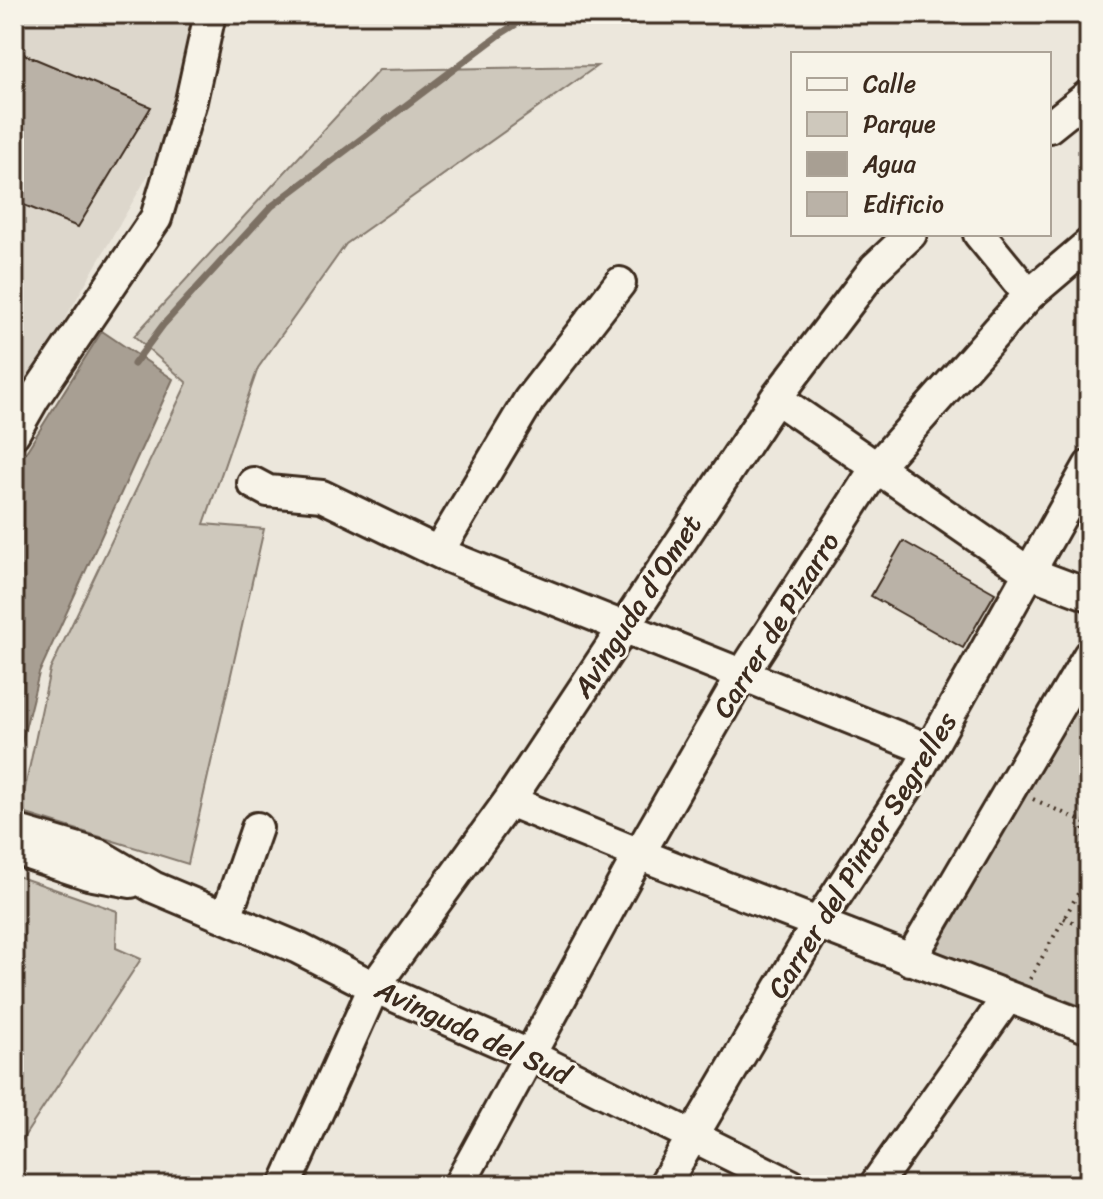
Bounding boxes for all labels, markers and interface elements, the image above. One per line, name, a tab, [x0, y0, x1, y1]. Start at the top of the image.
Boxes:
legend	[791, 52, 1051, 236]
text: Calle	[863, 63, 916, 105]
text: Parque	[863, 103, 936, 145]
text: Agua	[862, 143, 917, 185]
text: Edificio	[863, 183, 944, 225]
street label: Avinguda d'Omet	[558, 504, 715, 709]
street label: Carrer de Pizarro	[699, 522, 853, 728]
street label: Carrer del Pintor Segrelles	[754, 702, 970, 1008]
street label: Avinguda del Sud	[366, 965, 581, 1100]

